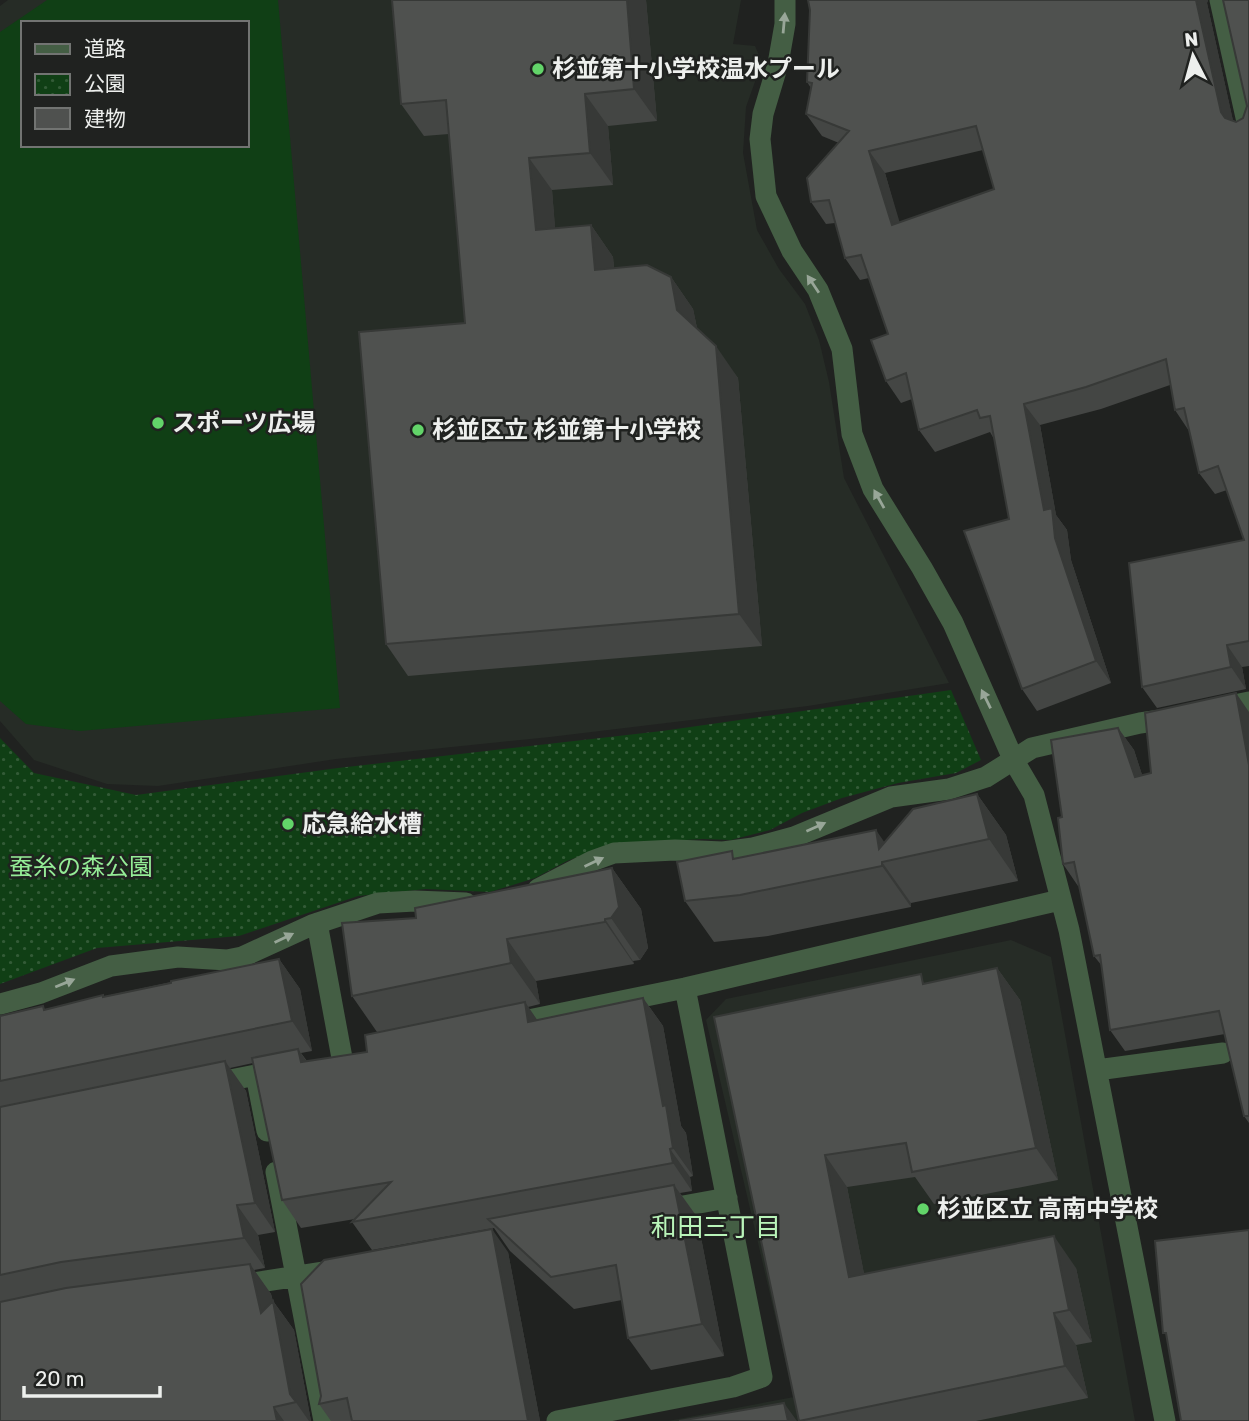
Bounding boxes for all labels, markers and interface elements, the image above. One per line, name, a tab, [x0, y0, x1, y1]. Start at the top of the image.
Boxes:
one-way arrow	[779, 12, 790, 34]
legend	[21, 21, 248, 147]
north arrow	[1158, 21, 1228, 91]
text: N	[1183, 27, 1199, 52]
text: 道路	[84, 36, 126, 61]
place label: 杉並第十小学校温水プール	[552, 55, 840, 83]
marker: 杉並第十小学校温水プール	[530, 61, 546, 77]
text: 公園	[84, 71, 126, 96]
text: 建物	[84, 106, 126, 131]
one-way arrow	[806, 275, 820, 293]
place label: スポーツ広場	[172, 409, 316, 437]
marker: スポーツ広場	[150, 415, 166, 431]
place label: 杉並区立 杉並第十小学校	[432, 416, 701, 444]
marker: 杉並区立 杉並第十小学校	[410, 422, 426, 438]
one-way arrow	[873, 489, 885, 509]
one-way arrow	[981, 689, 992, 709]
place label: 応急給水槽	[302, 810, 422, 838]
marker: 応急給水槽	[280, 816, 296, 832]
one-way arrow	[806, 821, 826, 833]
park label: 蚕糸の森公園	[9, 853, 153, 881]
one-way arrow	[584, 856, 604, 868]
one-way arrow	[274, 933, 294, 944]
one-way arrow	[54, 977, 75, 988]
place label: 杉並区立 高南中学校	[937, 1195, 1158, 1223]
marker: 杉並区立 高南中学校	[915, 1201, 931, 1217]
district label: 和田三丁目	[651, 1212, 781, 1243]
scale bar	[24, 1354, 161, 1398]
text: 20 m	[35, 1366, 84, 1391]

